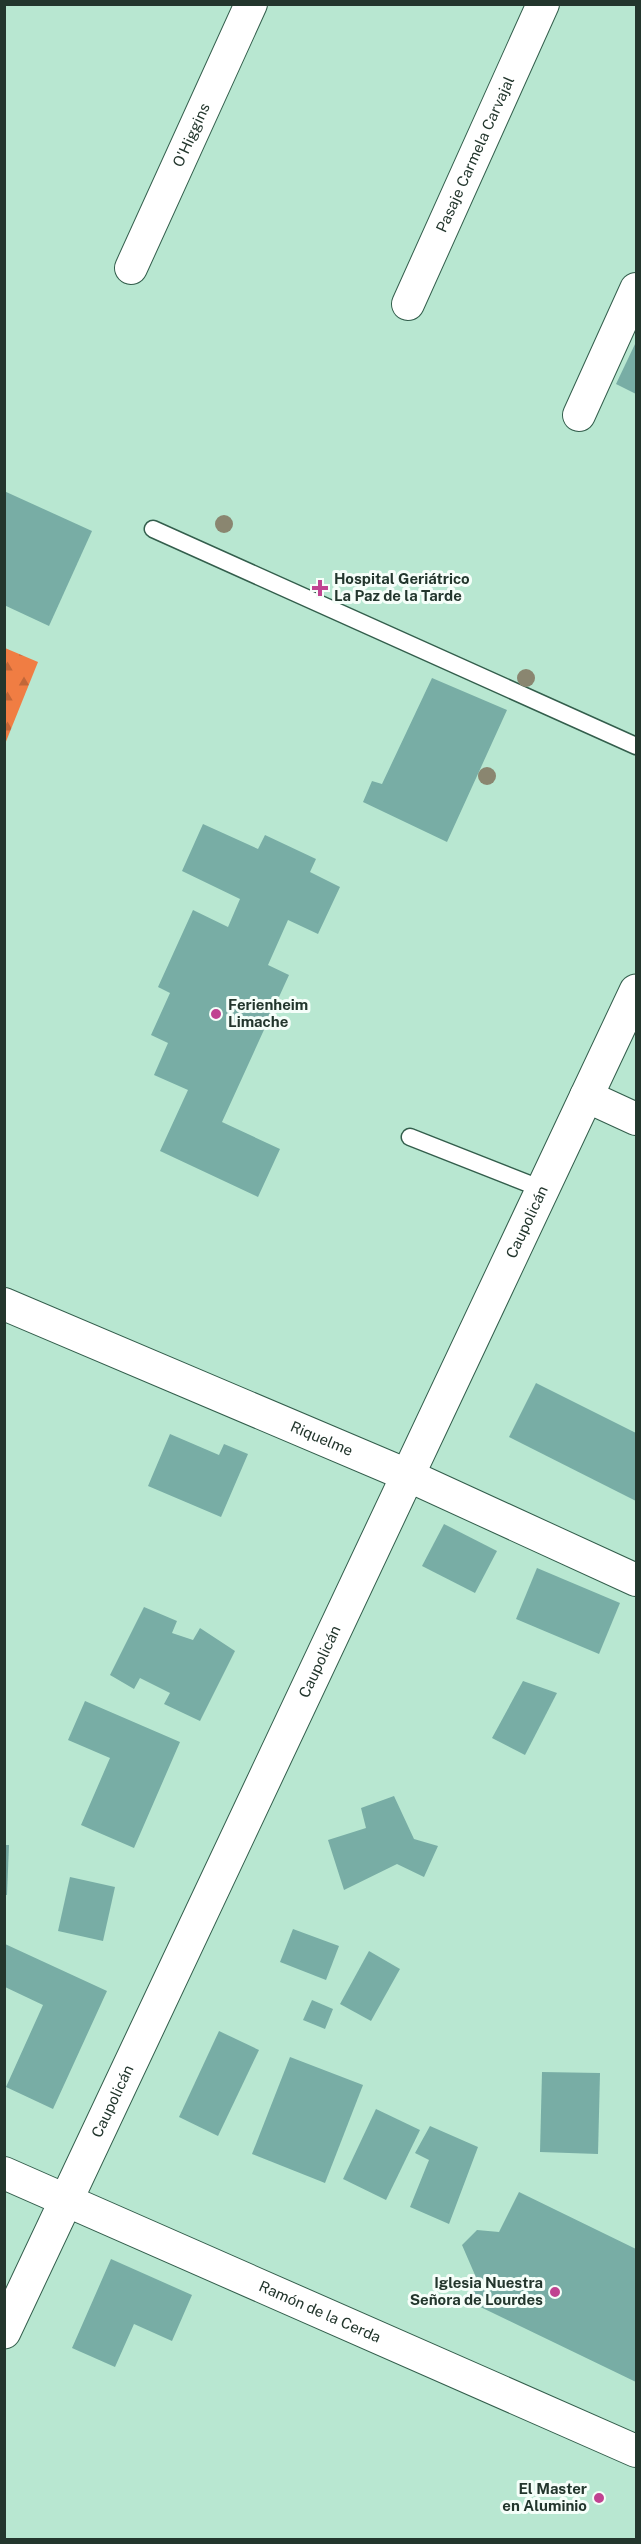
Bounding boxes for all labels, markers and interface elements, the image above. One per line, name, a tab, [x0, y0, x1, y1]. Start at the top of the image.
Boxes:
street label: Pasaje Carmela Carvajal	[432, 74, 517, 235]
street label: O'Higgins	[169, 100, 213, 170]
place label: Hospital Geriátrico La Paz de la Tarde	[334, 570, 470, 604]
marker: Hospital Geriátrico La Paz de la Tarde	[311, 579, 329, 597]
place label: Ferienheim Limache	[228, 996, 308, 1030]
marker: Ferienheim Limache	[209, 1007, 223, 1021]
street label: Caupolicán	[502, 1183, 551, 1261]
street label: Riquelme	[288, 1418, 355, 1459]
street label: Caupolicán	[295, 1623, 344, 1700]
street label: Caupolicán	[88, 2062, 137, 2140]
place label: Iglesia Nuestra Señora de Lourdes	[410, 2274, 543, 2308]
street label: Ramón de la Cerda	[257, 2277, 383, 2346]
marker: Iglesia Nuestra Señora de Lourdes	[548, 2285, 562, 2299]
place label: El Master en Aluminio	[502, 2480, 587, 2514]
marker: El Master en Aluminio	[592, 2491, 606, 2505]

